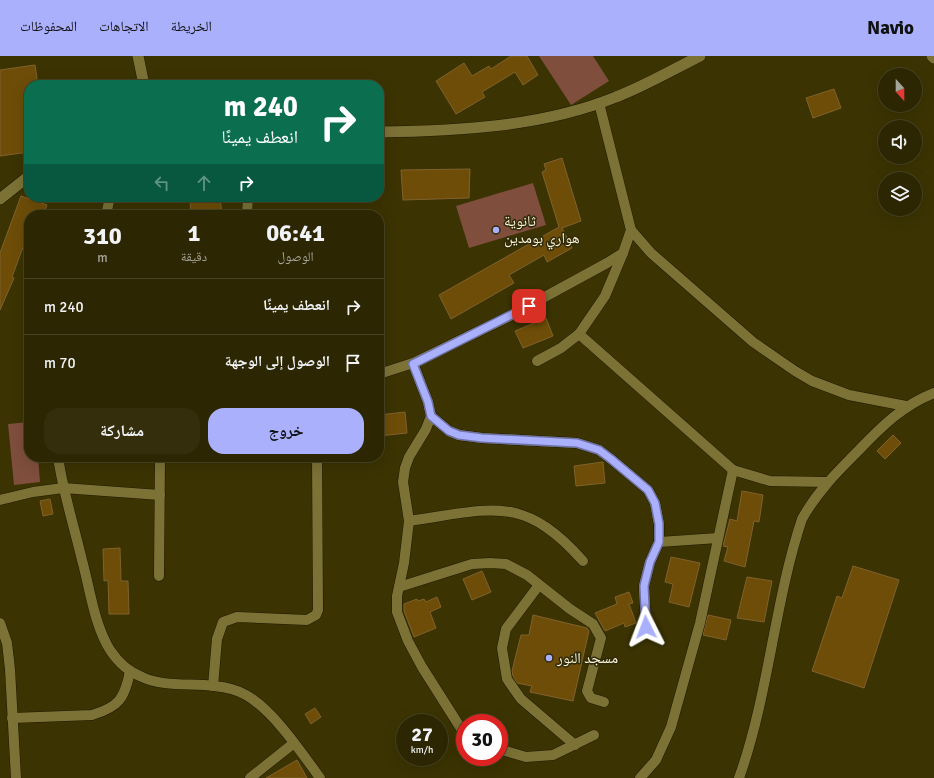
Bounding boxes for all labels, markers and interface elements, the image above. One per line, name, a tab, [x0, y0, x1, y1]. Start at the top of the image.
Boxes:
text: Navio	[867, 16, 914, 40]
text: المحفوظات	[20, 18, 77, 35]
text: الاتجاهات	[99, 18, 149, 35]
text: الخريطة	[171, 18, 212, 35]
north arrow	[878, 68, 922, 112]
map controls	[878, 68, 922, 216]
text: 240 m	[224, 90, 298, 124]
icon: right	[312, 96, 364, 148]
button: sound	[878, 120, 922, 164]
text: انعطف يمينًا	[221, 126, 298, 148]
icon: left	[151, 172, 173, 194]
icon: ahead	[193, 172, 215, 194]
icon: right	[235, 172, 257, 194]
button: layers	[878, 172, 922, 216]
place label: ثانوية هواري بومدين	[504, 212, 580, 250]
text: 1	[188, 218, 200, 248]
text: 06:41	[266, 218, 325, 248]
text: 310	[83, 221, 122, 251]
marker: ثانوية هواري بومدين	[491, 225, 501, 235]
text: دقيقة	[181, 249, 207, 265]
text: الوصول	[278, 249, 314, 265]
text: m	[97, 250, 108, 266]
pin	[512, 289, 546, 323]
icon: arrive	[518, 295, 540, 317]
text: انعطف يمينًا	[263, 296, 330, 314]
icon: right	[342, 296, 364, 318]
text: 240 m	[44, 298, 84, 316]
text: الوصول إلى الوجهة	[225, 352, 330, 370]
icon: arrive	[342, 352, 364, 374]
text: 70 m	[44, 354, 75, 372]
button: مشاركة	[44, 408, 200, 454]
button: خروج	[208, 408, 364, 454]
position arrow	[625, 606, 667, 648]
place label: مسجد النور	[556, 649, 618, 667]
marker: مسجد النور	[544, 653, 554, 663]
speed limit sign: 30	[456, 714, 508, 766]
text: 27	[411, 722, 433, 747]
text: km/h	[411, 744, 433, 756]

